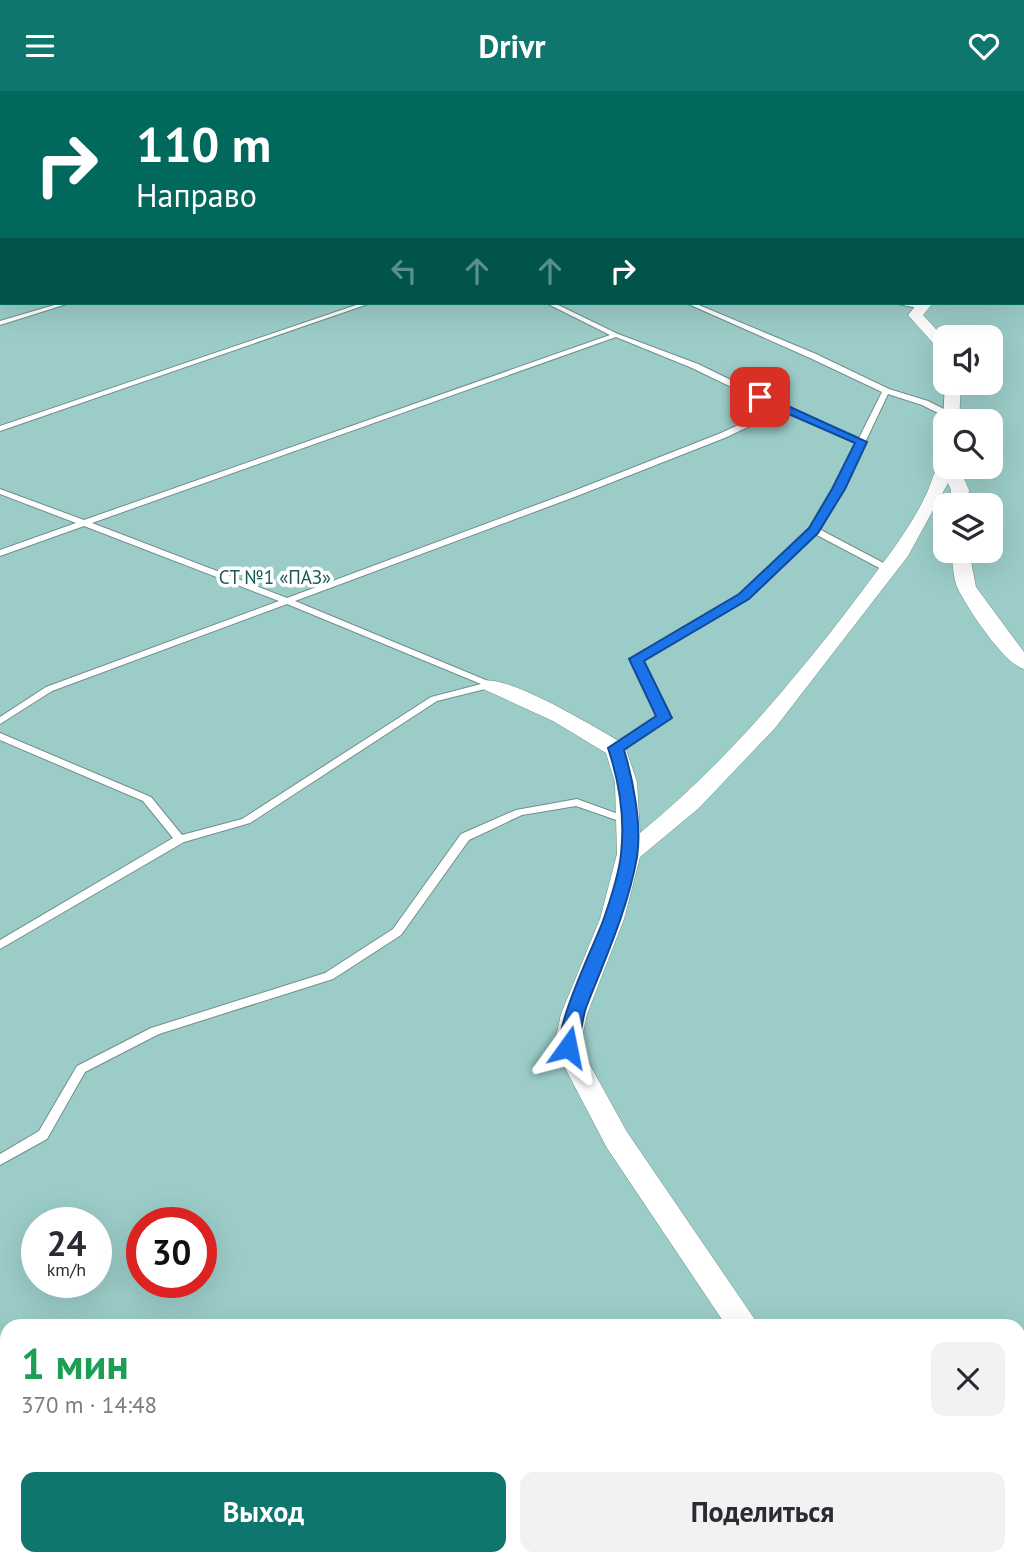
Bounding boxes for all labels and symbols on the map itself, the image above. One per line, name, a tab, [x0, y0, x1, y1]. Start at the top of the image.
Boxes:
pin	[730, 367, 790, 427]
park label: СТ №1 «ПАЗ»	[219, 565, 331, 589]
position arrow	[531, 1010, 605, 1084]
speed limit sign: 30	[126, 1207, 217, 1298]

